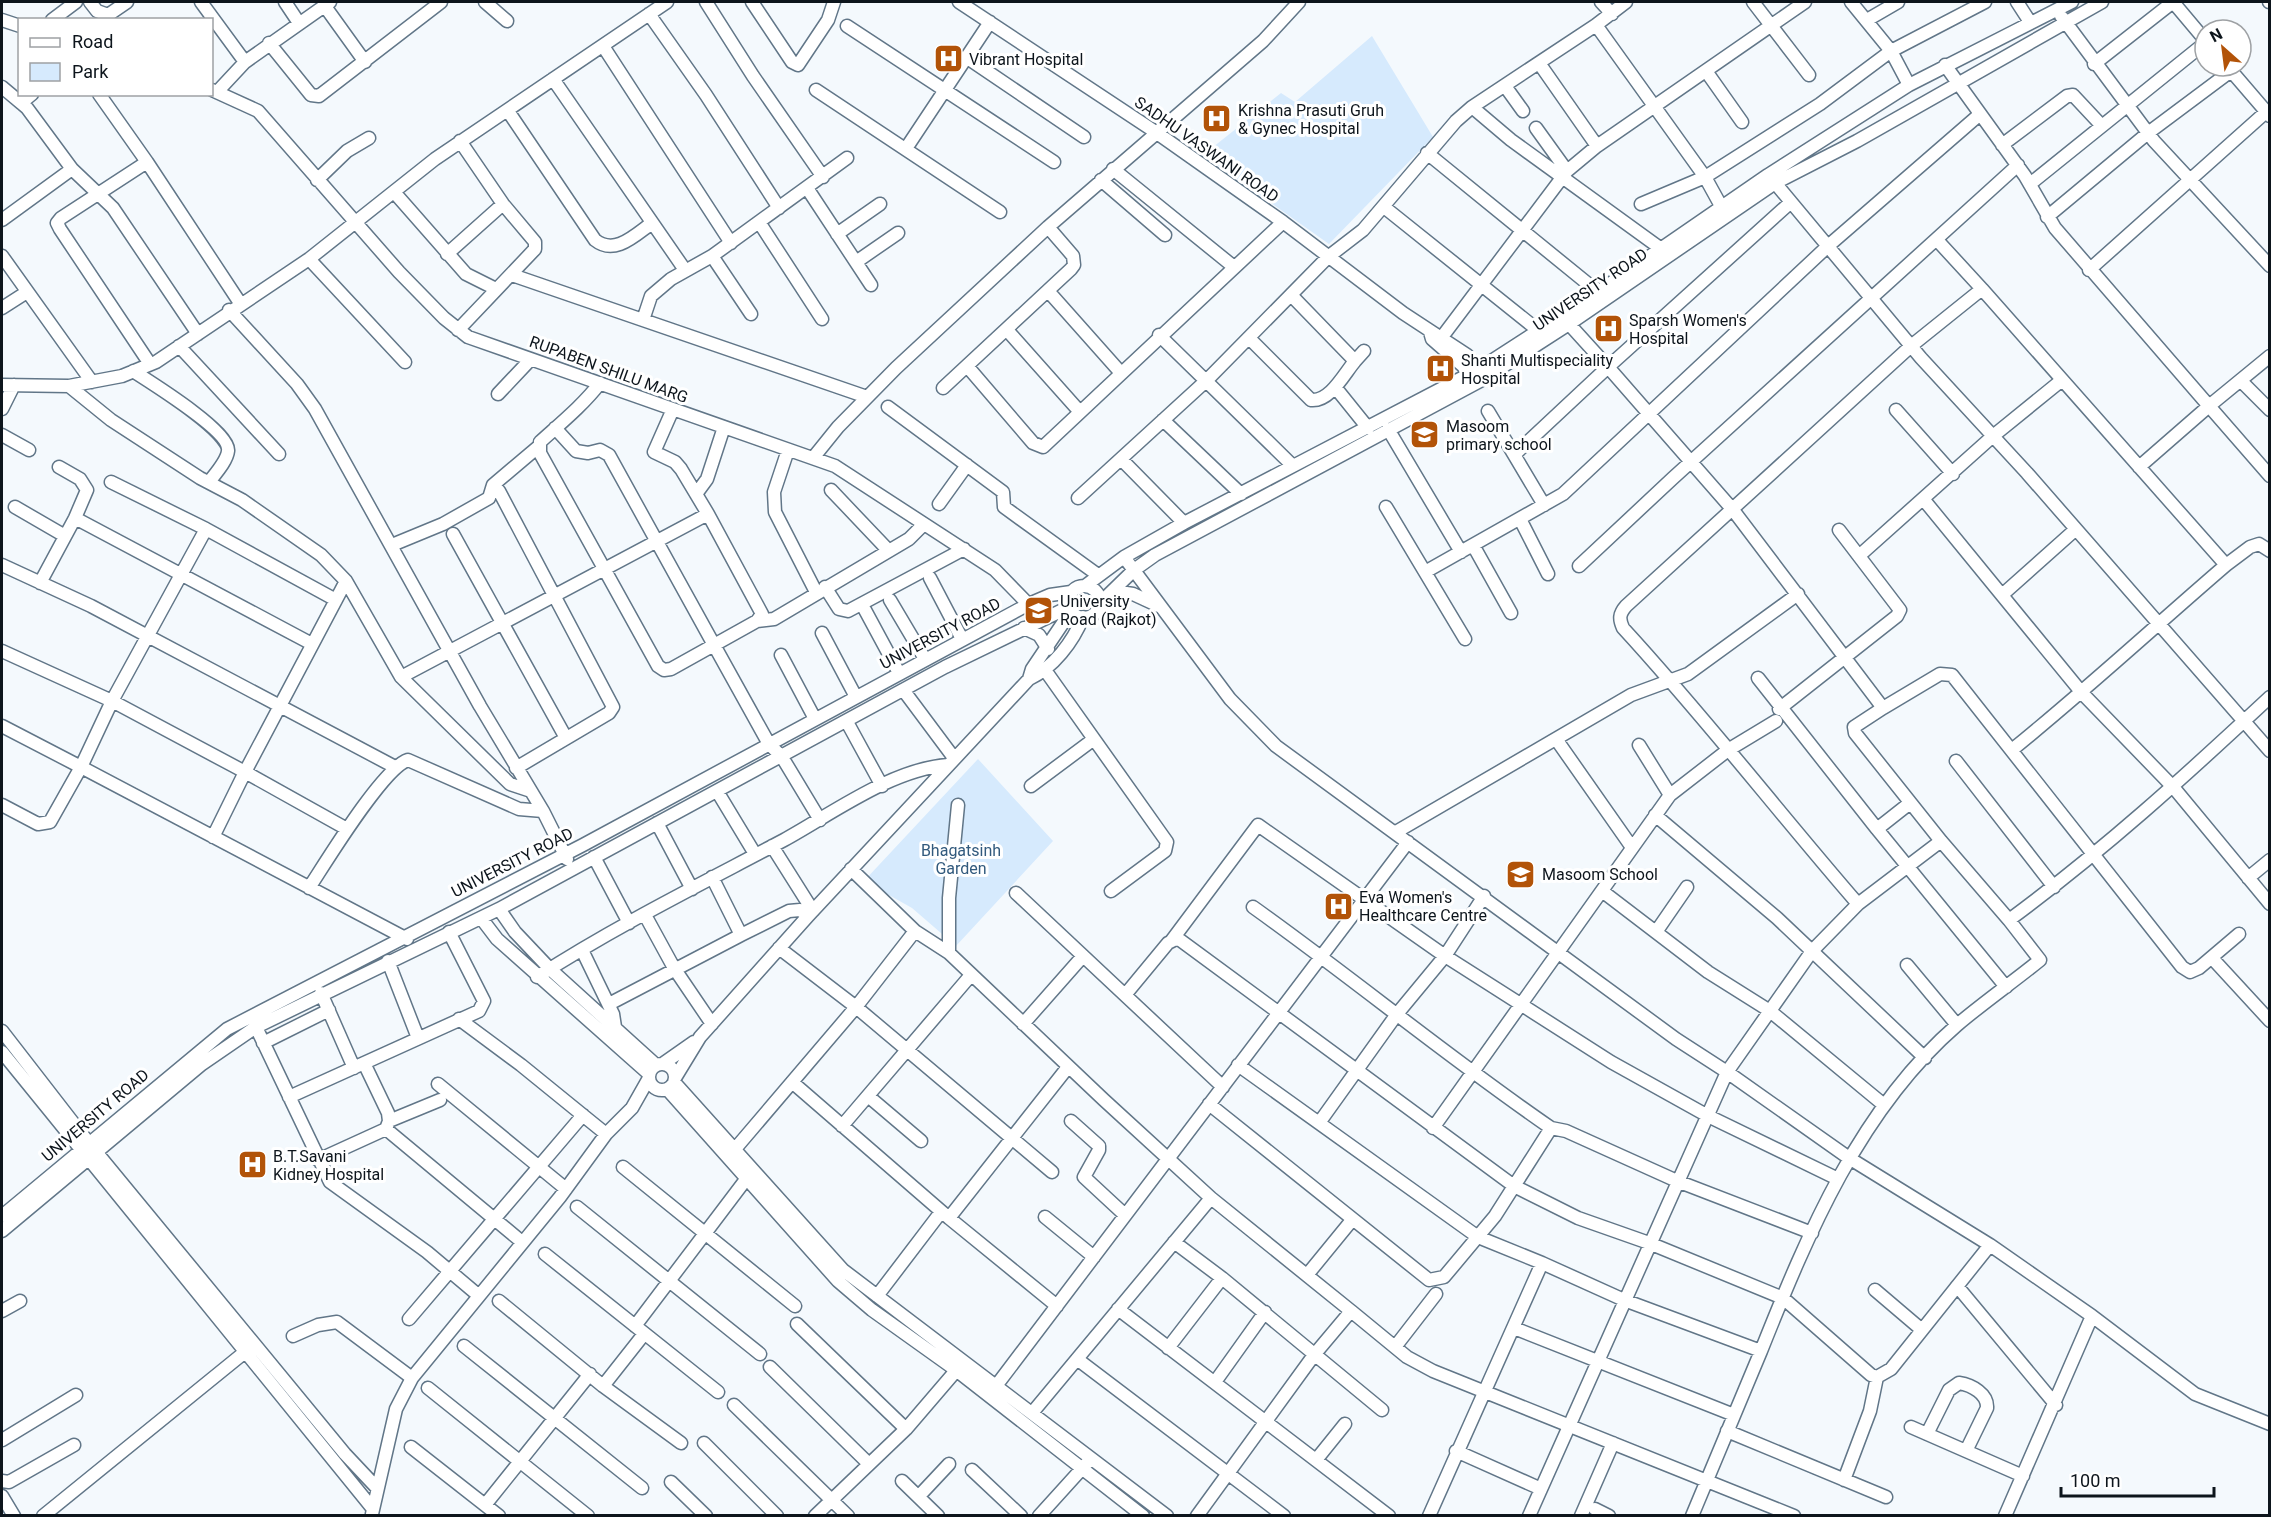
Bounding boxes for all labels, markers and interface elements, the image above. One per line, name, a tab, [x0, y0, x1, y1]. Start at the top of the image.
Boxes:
legend	[18, 18, 213, 96]
north arrow	[2193, 18, 2253, 78]
text: N	[2207, 24, 2226, 46]
text: Road	[72, 31, 113, 52]
hospital icon: Vibrant Hospital	[932, 43, 964, 75]
place label: Vibrant Hospital	[969, 50, 1083, 69]
text: Park	[72, 61, 109, 82]
street label: SADHU VASWANI ROAD	[1131, 92, 1282, 206]
place label: Krishna Prasuti Gruh & Gynec Hospital	[1238, 101, 1384, 138]
hospital icon: Krishna Prasuti Gruh & Gynec Hospital	[1201, 103, 1233, 135]
street label: UNIVERSITY ROAD	[1530, 244, 1651, 335]
place label: Sparsh Women's Hospital	[1629, 311, 1747, 348]
hospital icon: Sparsh Women's Hospital	[1592, 313, 1624, 345]
street label: RUPABEN SHILU MARG	[527, 332, 691, 407]
place label: Shanti Multispeciality Hospital	[1461, 351, 1613, 388]
hospital icon: Shanti Multispeciality Hospital	[1424, 353, 1456, 385]
place label: Masoom primary school	[1446, 417, 1552, 454]
school or university icon: Masoom primary school	[1409, 419, 1441, 451]
place label: University Road (Rajkot)	[1060, 592, 1157, 629]
street label: UNIVERSITY ROAD	[877, 594, 1004, 673]
school or university icon: University Road (Rajkot)	[1023, 594, 1055, 626]
street label: UNIVERSITY ROAD	[448, 824, 576, 901]
park label: Bhagatsinh Garden	[921, 841, 1001, 878]
school or university icon: Masoom School	[1505, 858, 1537, 890]
place label: Masoom School	[1542, 865, 1658, 884]
place label: Eva Women's Healthcare Centre	[1359, 888, 1487, 925]
hospital icon: Eva Women's Healthcare Centre	[1322, 890, 1354, 922]
street label: UNIVERSITY ROAD	[38, 1065, 153, 1166]
place label: B.T.Savani Kidney Hospital	[273, 1147, 384, 1184]
hospital icon: B.T.Savani Kidney Hospital	[236, 1149, 268, 1181]
scale bar	[2061, 1460, 2214, 1498]
text: 100 m	[2070, 1470, 2121, 1491]

